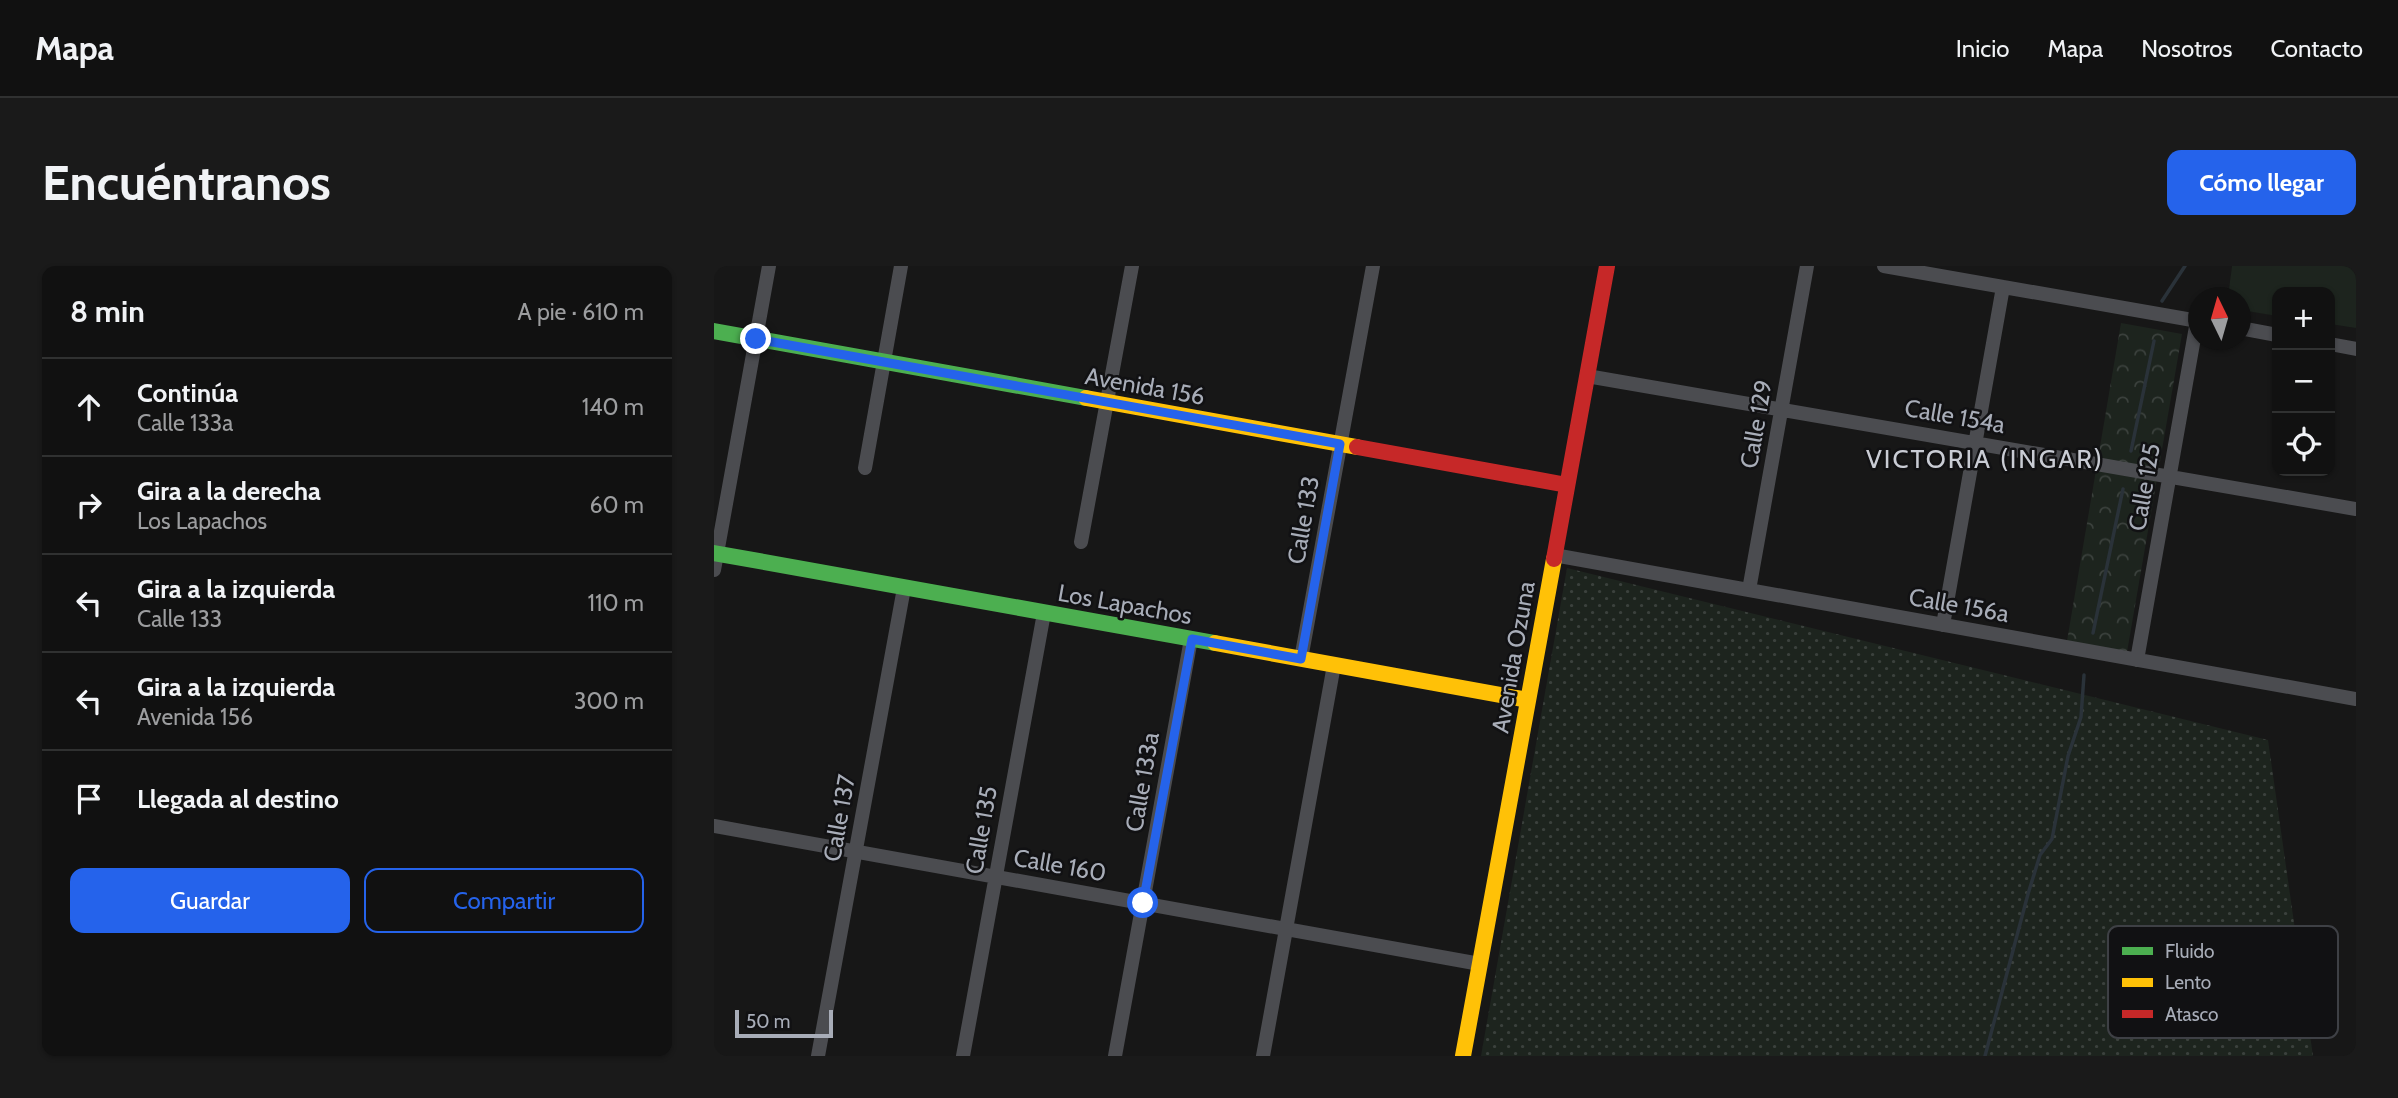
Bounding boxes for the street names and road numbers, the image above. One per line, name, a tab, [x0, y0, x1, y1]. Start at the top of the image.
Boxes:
street label: Avenida 156	[1083, 361, 1207, 411]
street label: Calle 129	[1734, 378, 1778, 470]
street label: Calle 154a	[1903, 393, 2008, 439]
street label: Calle 125	[2122, 441, 2166, 533]
street label: Calle 133	[1281, 474, 1325, 566]
street label: Los Lapachos	[1056, 578, 1194, 630]
street label: Avenida Ozuna	[1485, 578, 1541, 735]
street label: Calle 156a	[1907, 582, 2012, 628]
street label: Calle 133a	[1119, 730, 1165, 834]
street label: Calle 137	[817, 772, 861, 864]
street label: Calle 135	[959, 784, 1003, 876]
street label: Calle 160	[1011, 843, 1109, 887]

